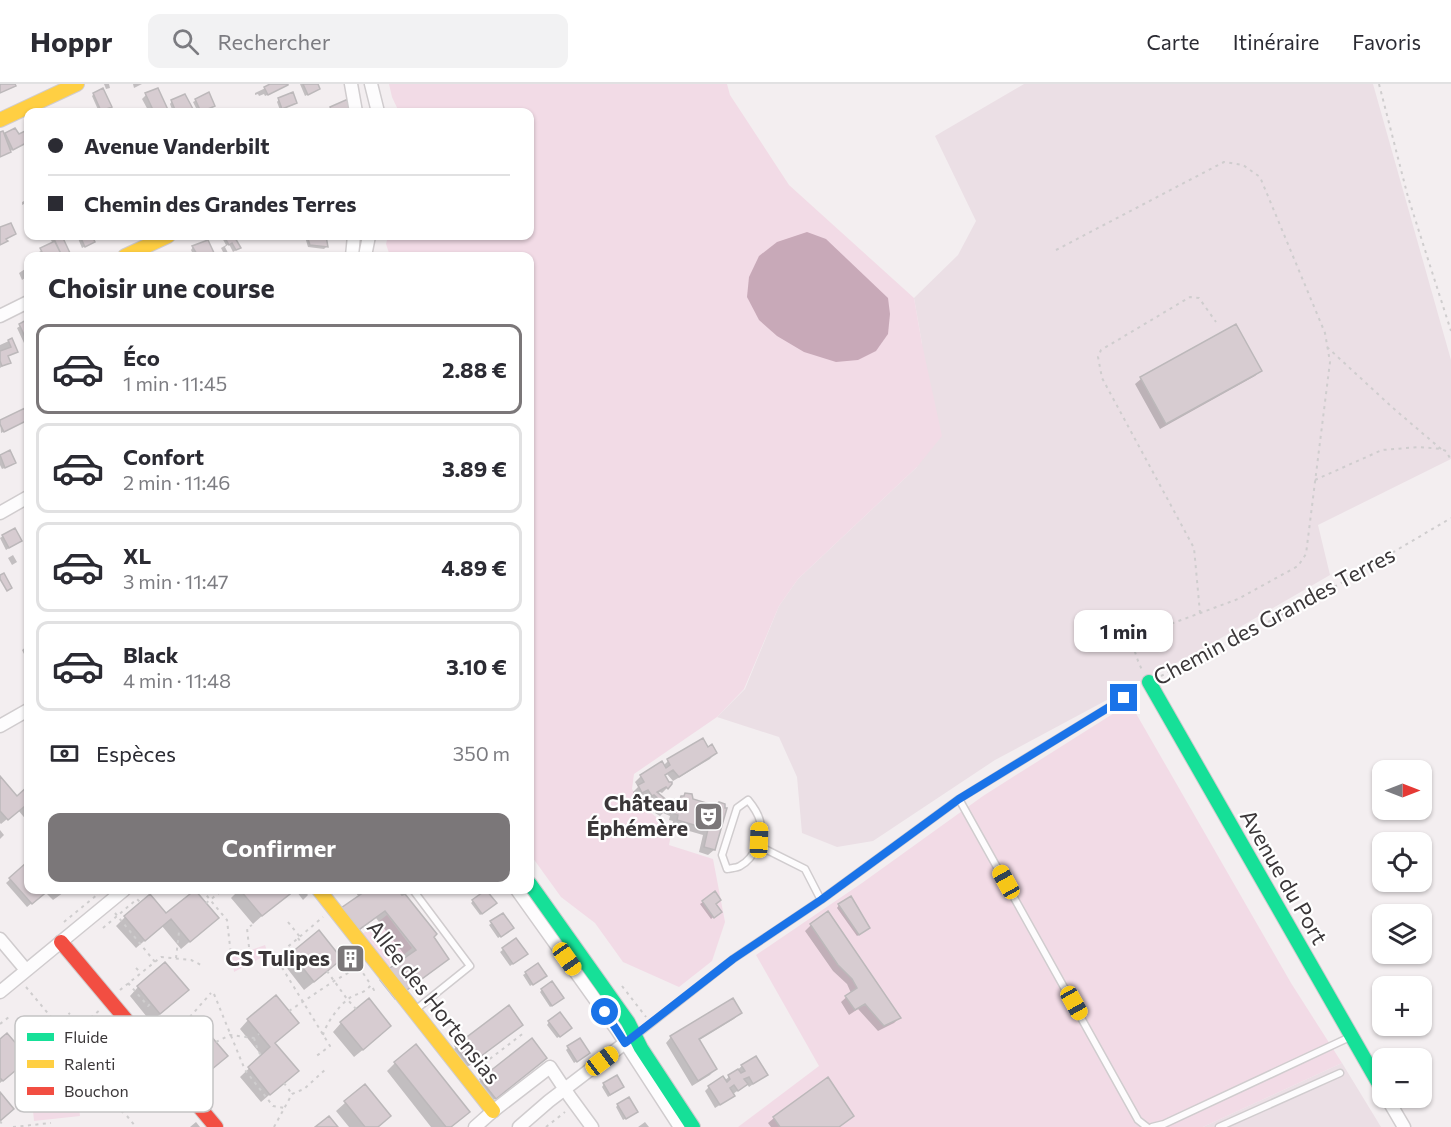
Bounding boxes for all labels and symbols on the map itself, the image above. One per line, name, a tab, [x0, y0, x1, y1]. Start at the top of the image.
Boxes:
street label: Chemin des Grandes Terres	[1148, 540, 1399, 691]
callout: 1 min	[1074, 611, 1174, 653]
route end	[1110, 684, 1137, 711]
north arrow	[1372, 760, 1432, 820]
place label: Château Éphémère	[586, 789, 688, 841]
theatre icon: Château Éphémère	[693, 800, 725, 832]
street label: Avenue du Port	[1235, 805, 1334, 949]
car	[749, 822, 769, 858]
car	[989, 862, 1023, 902]
street label: Allée des Hortensias	[362, 914, 507, 1089]
car	[549, 939, 585, 979]
building icon: CS Tulipes	[335, 942, 367, 974]
place label: CS Tulipes	[225, 944, 330, 971]
car	[1057, 983, 1091, 1023]
route start	[591, 998, 618, 1025]
legend	[15, 1016, 213, 1112]
text: Fluide	[64, 1027, 108, 1046]
car	[582, 1043, 622, 1079]
text: Ralenti	[64, 1054, 115, 1073]
text: Bouchon	[64, 1081, 129, 1100]

